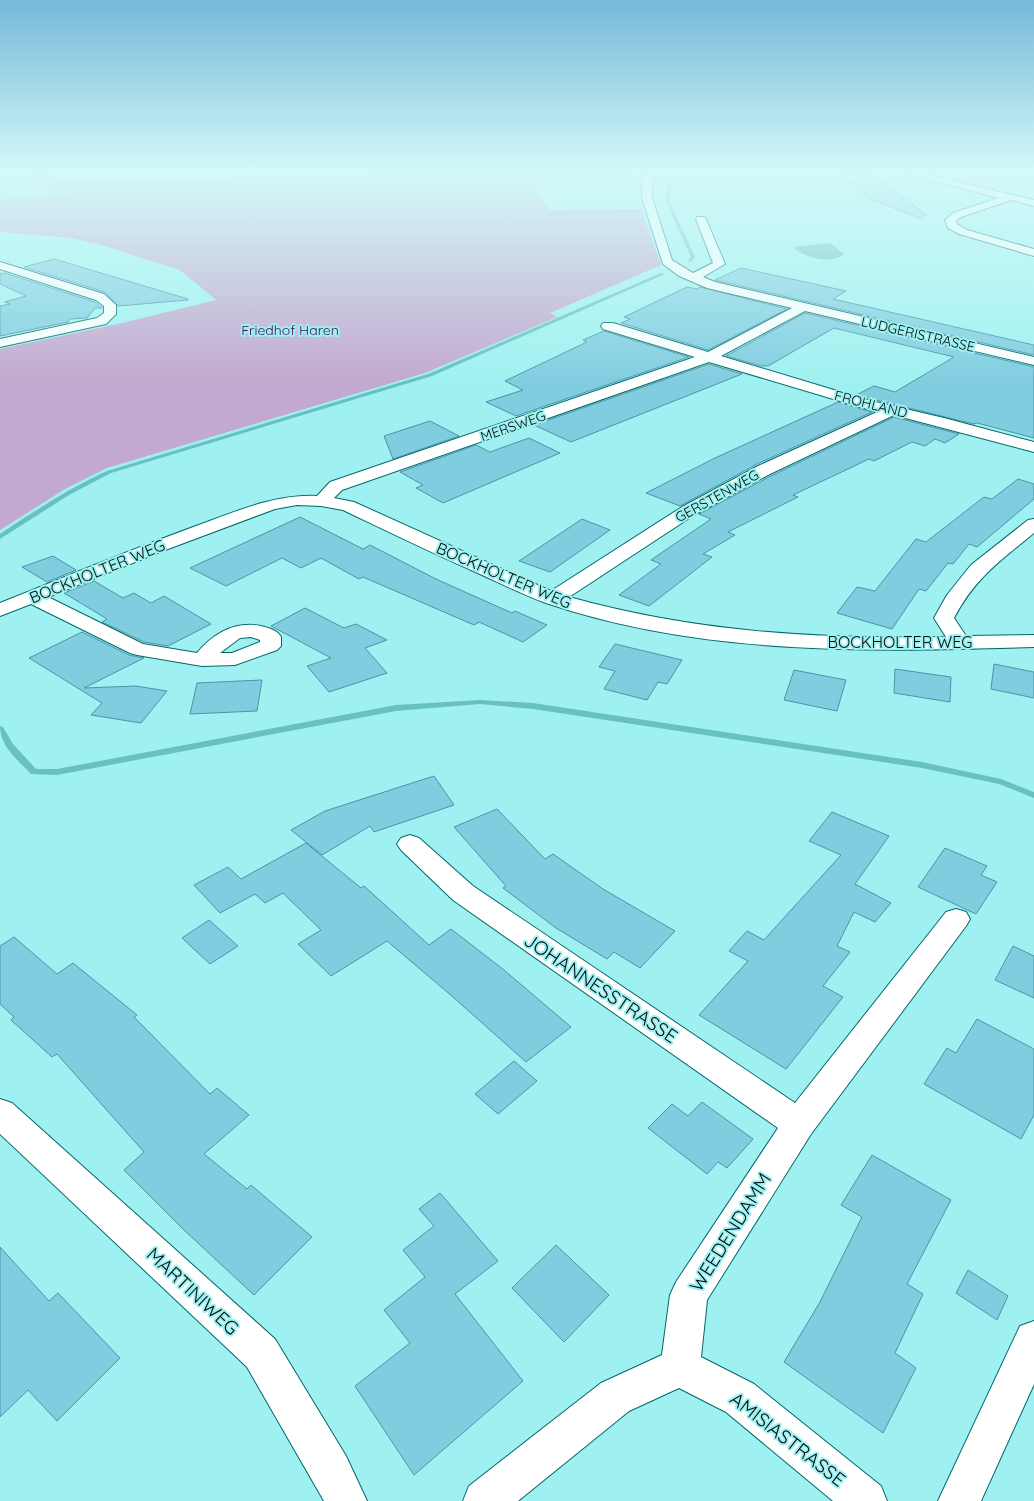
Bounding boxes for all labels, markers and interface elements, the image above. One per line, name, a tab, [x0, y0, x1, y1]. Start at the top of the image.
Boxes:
street label: LUDGERISTRASSE	[859, 312, 977, 356]
park label: Friedhof Haren	[241, 321, 339, 339]
street label: FROHLAND	[833, 386, 909, 422]
street label: MERSWEG	[478, 406, 548, 446]
street label: GERSTENWEG	[672, 466, 762, 526]
street label: BOCKHOLTER WEG	[26, 535, 168, 607]
street label: BOCKHOLTER WEG	[433, 538, 575, 612]
street label: BOCKHOLTER WEG	[828, 632, 972, 652]
street label: JOHANNESSTRASSE	[520, 928, 682, 1048]
street label: WEEDENDAMM	[684, 1168, 776, 1296]
street label: MARTINIWEG	[142, 1242, 244, 1340]
street label: AMISIASTRASSE	[726, 1387, 850, 1491]

